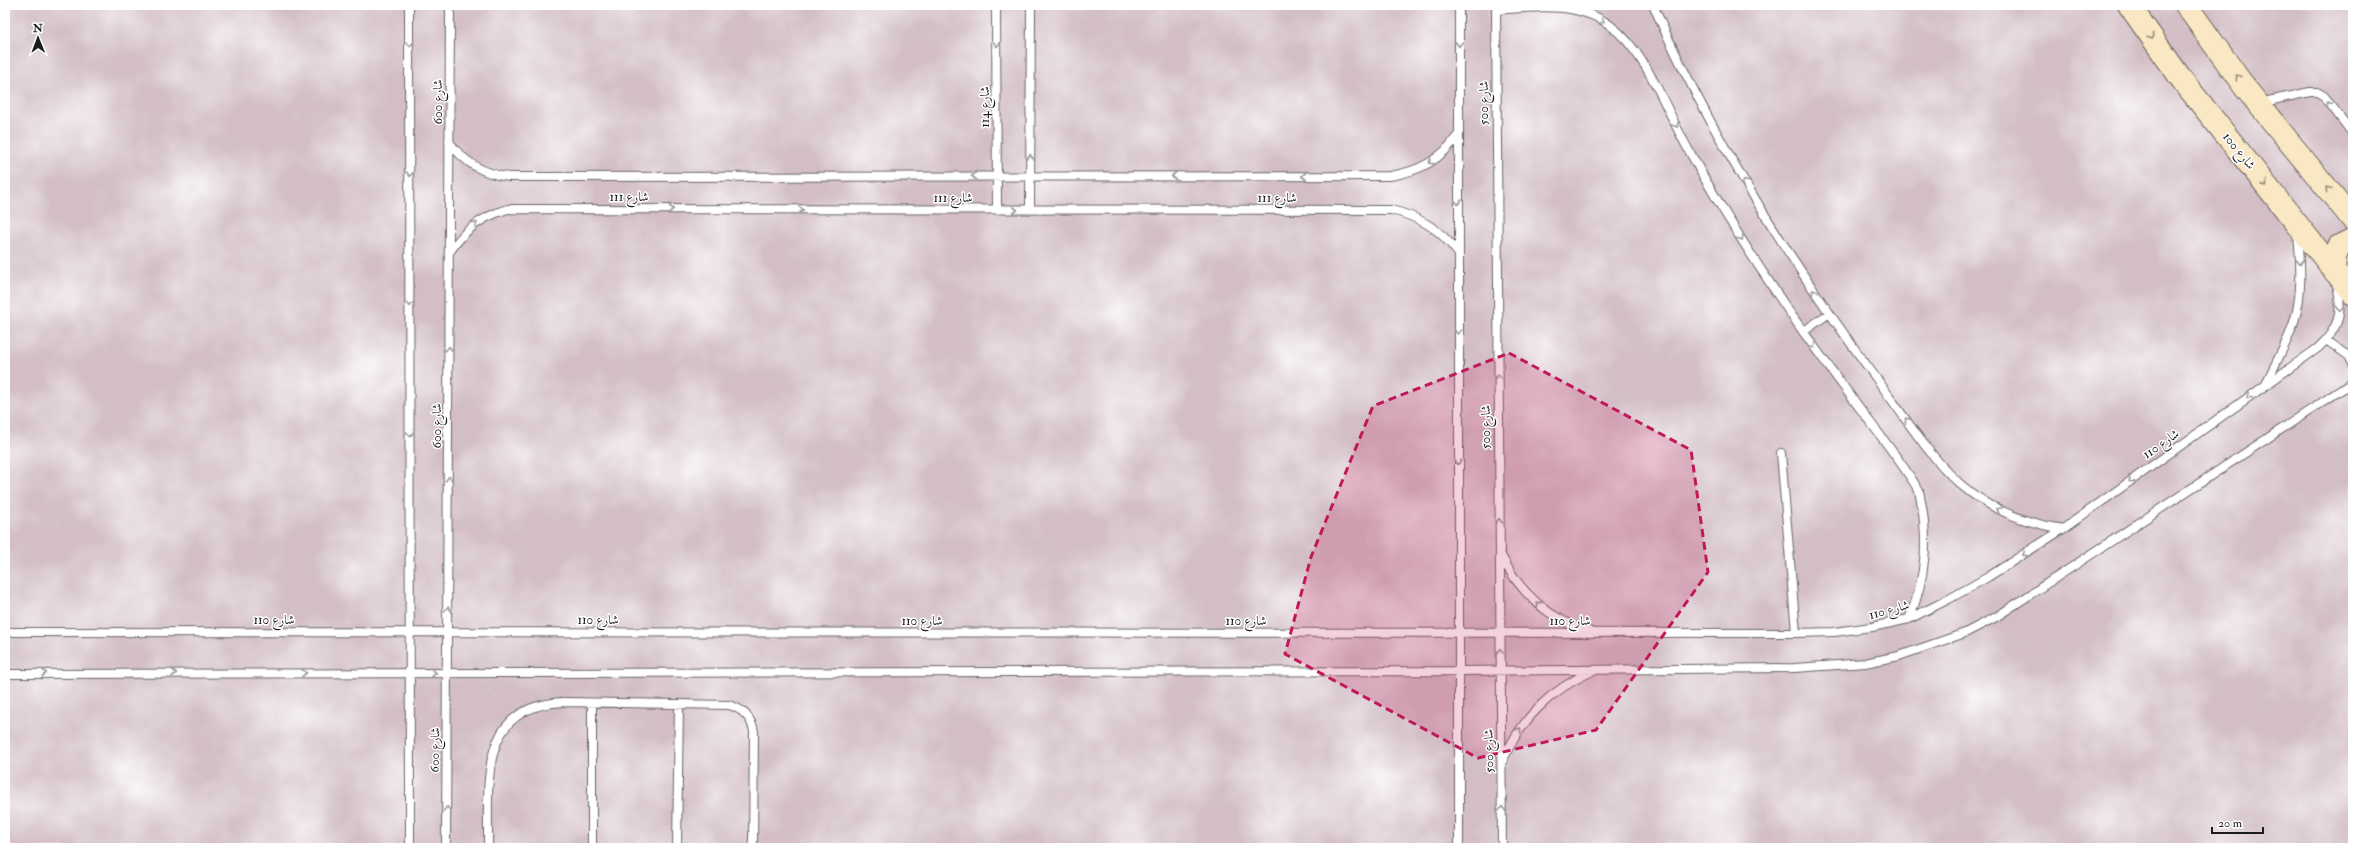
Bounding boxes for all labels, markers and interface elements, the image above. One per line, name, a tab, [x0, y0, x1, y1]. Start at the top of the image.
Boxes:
one-way arrow	[1598, 16, 1605, 24]
north arrow	[18, 18, 58, 58]
text: N	[32, 22, 44, 35]
one-way arrow	[2146, 33, 2154, 40]
one-way arrow	[406, 41, 414, 47]
one-way arrow	[993, 41, 1001, 47]
one-way arrow	[1454, 41, 1463, 47]
one-way arrow	[2236, 75, 2243, 82]
street label: شارع 600	[430, 79, 449, 125]
street label: شارع 500	[1476, 81, 1495, 125]
street label: شارع 114	[977, 86, 996, 128]
one-way arrow	[2327, 101, 2334, 108]
one-way arrow	[1671, 121, 1678, 129]
street label: شارع 100	[2217, 129, 2259, 175]
one-way arrow	[1026, 154, 1034, 160]
one-way arrow	[1428, 158, 1435, 165]
one-way arrow	[406, 171, 414, 177]
one-way arrow	[971, 172, 977, 180]
one-way arrow	[1171, 172, 1177, 180]
one-way arrow	[1301, 172, 1307, 180]
one-way arrow	[1742, 179, 1750, 186]
one-way arrow	[2261, 180, 2268, 187]
one-way arrow	[2326, 187, 2333, 194]
street label: شارع 111	[609, 189, 649, 208]
street label: شارع 111	[933, 190, 973, 209]
street label: شارع 111	[1257, 190, 1297, 209]
one-way arrow	[1454, 199, 1462, 205]
one-way arrow	[668, 205, 674, 213]
one-way arrow	[798, 206, 804, 214]
one-way arrow	[1012, 206, 1018, 214]
one-way arrow	[470, 222, 477, 229]
one-way arrow	[1736, 234, 1743, 241]
one-way arrow	[2295, 259, 2304, 265]
one-way arrow	[1812, 289, 1819, 296]
one-way arrow	[406, 301, 414, 307]
one-way arrow	[2336, 306, 2345, 312]
one-way arrow	[1454, 329, 1462, 335]
one-way arrow	[1809, 341, 1816, 348]
one-way arrow	[445, 346, 453, 352]
one-way arrow	[1494, 374, 1502, 380]
one-way arrow	[2246, 392, 2253, 399]
street label: شارع 600	[429, 403, 448, 449]
street label: شارع 500	[1478, 405, 1497, 449]
one-way arrow	[1905, 417, 1912, 424]
street label: شارع 110	[2140, 426, 2184, 465]
one-way arrow	[406, 431, 414, 437]
one-way arrow	[1454, 459, 1462, 465]
one-way arrow	[2129, 475, 2136, 482]
one-way arrow	[445, 476, 453, 482]
one-way arrow	[1996, 507, 2003, 514]
one-way arrow	[1495, 518, 1503, 524]
one-way arrow	[2022, 549, 2029, 557]
street label: شارع 110	[1867, 597, 1912, 626]
one-way arrow	[1535, 601, 1543, 608]
one-way arrow	[444, 606, 452, 612]
street label: شارع 110	[253, 612, 295, 631]
street label: شارع 110	[577, 612, 619, 631]
street label: شارع 110	[901, 613, 943, 632]
street label: شارع 110	[1225, 613, 1267, 632]
street label: شارع 110	[1549, 613, 1591, 632]
one-way arrow	[1496, 648, 1504, 654]
one-way arrow	[41, 669, 47, 677]
one-way arrow	[171, 669, 177, 677]
one-way arrow	[301, 669, 307, 677]
one-way arrow	[431, 669, 437, 677]
street label: شارع 600	[427, 727, 446, 773]
one-way arrow	[1514, 727, 1521, 734]
street label: شارع 500	[1481, 729, 1500, 773]
one-way arrow	[443, 806, 451, 812]
one-way arrow	[1498, 806, 1506, 812]
scale bar	[2212, 809, 2263, 835]
text: 20 m	[2218, 816, 2243, 831]

